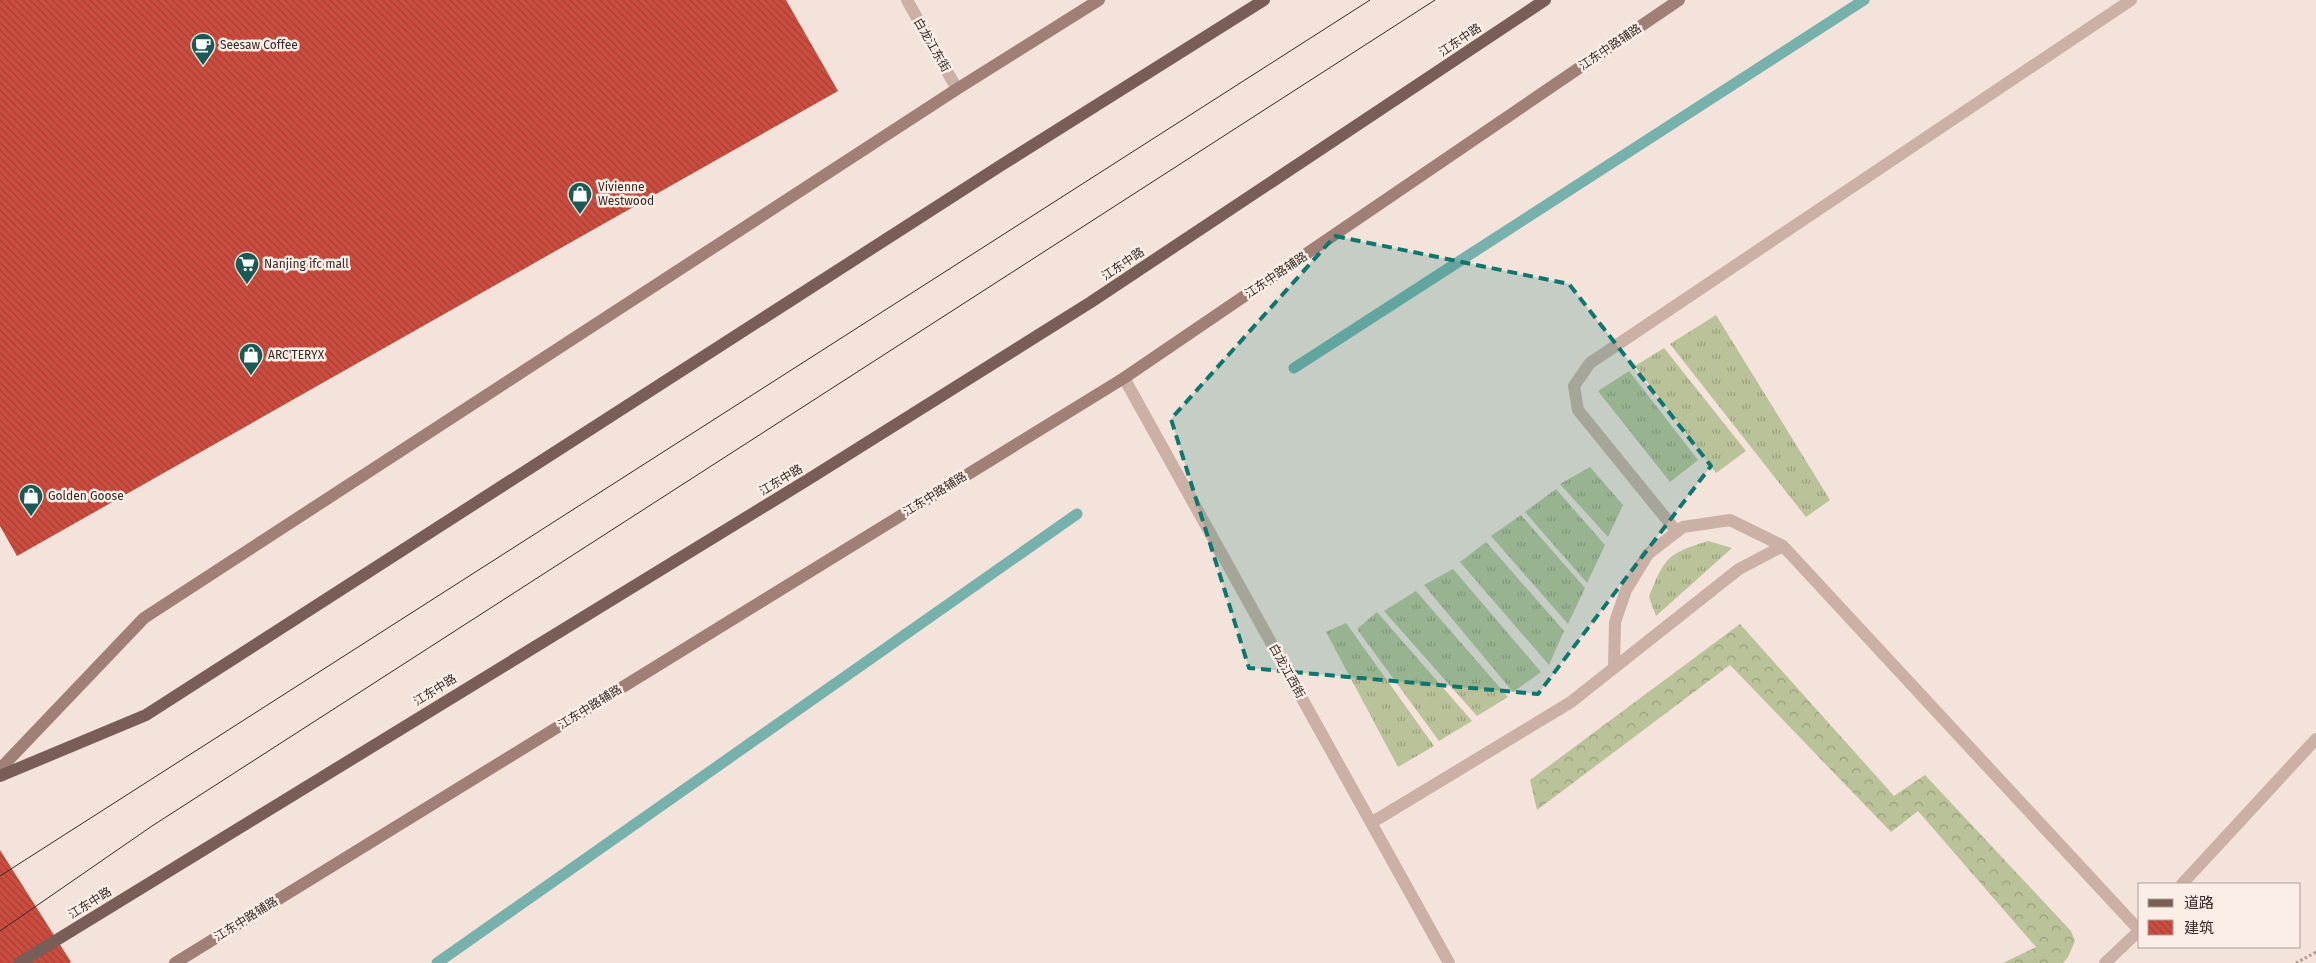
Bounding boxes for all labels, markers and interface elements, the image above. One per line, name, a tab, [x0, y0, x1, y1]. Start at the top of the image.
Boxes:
street label: 白龙江东街	[911, 16, 953, 74]
street label: 江东中路	[1436, 21, 1484, 59]
street label: 江东中路辅路	[1576, 21, 1644, 73]
cafe icon: Seesaw Coffee	[190, 32, 216, 66]
place label: Seesaw Coffee	[220, 38, 298, 52]
place label: Vivienne Westwood	[598, 180, 654, 208]
shop icon: Vivienne Westwood	[567, 181, 593, 215]
street label: 江东中路	[1099, 245, 1147, 283]
street label: 江东中路辅路	[1242, 249, 1310, 301]
supermarket icon: Nanjing ifc mall	[234, 251, 260, 285]
place label: Nanjing ifc mall	[264, 257, 349, 271]
shop icon: ARC'TERYX	[238, 342, 264, 376]
place label: ARC'TERYX	[268, 348, 325, 362]
street label: 江东中路	[757, 462, 805, 498]
street label: 江东中路辅路	[901, 469, 969, 519]
shop icon: Golden Goose	[18, 483, 44, 517]
place label: Golden Goose	[48, 489, 124, 503]
street label: 白龙江西街	[1266, 641, 1308, 701]
street label: 江东中路	[411, 671, 459, 709]
street label: 江东中路辅路	[556, 682, 624, 732]
legend	[2138, 883, 2301, 948]
street label: 江东中路	[66, 884, 114, 922]
street label: 江东中路辅路	[212, 894, 280, 944]
text: 道路	[2184, 894, 2214, 912]
text: 建筑	[2184, 919, 2214, 937]

